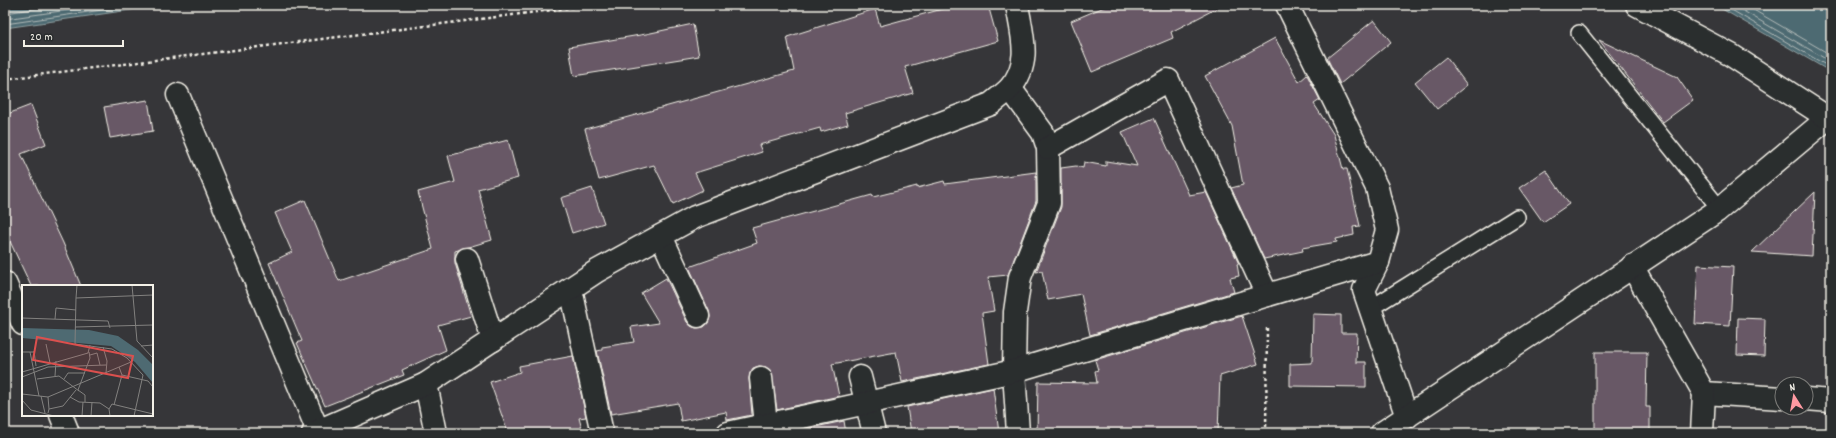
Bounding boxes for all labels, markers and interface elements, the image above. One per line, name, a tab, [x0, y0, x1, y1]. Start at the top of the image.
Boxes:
scale bar	[24, 22, 123, 48]
text: 20 m	[30, 29, 53, 46]
inset map	[22, 285, 153, 416]
north arrow	[1774, 376, 1814, 416]
text: N	[1788, 380, 1797, 397]

